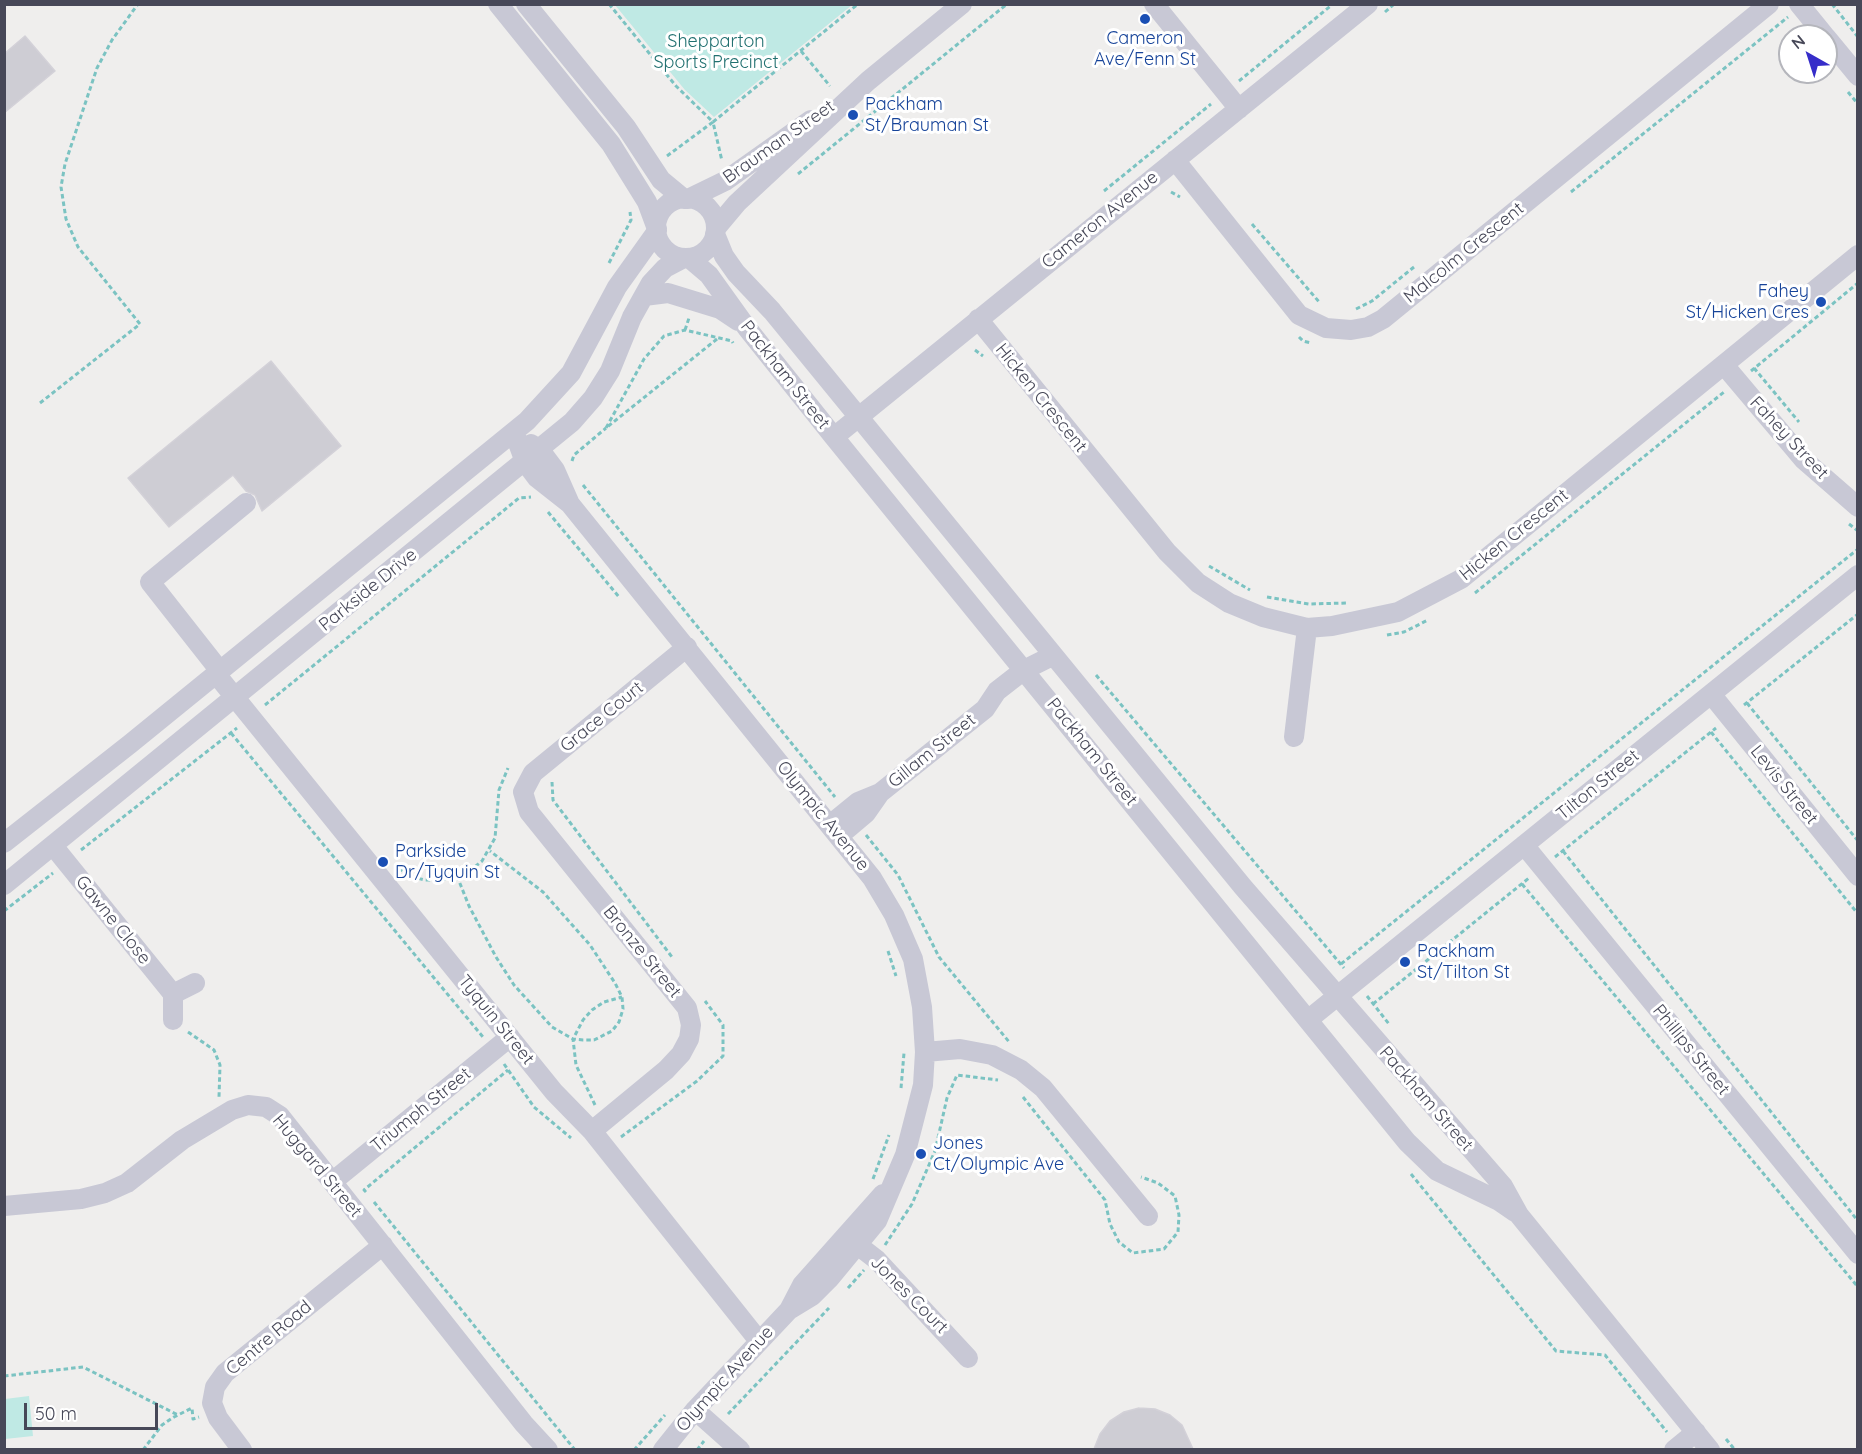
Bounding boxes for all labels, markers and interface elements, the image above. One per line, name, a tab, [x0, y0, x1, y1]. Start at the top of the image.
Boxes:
marker: Cameron Ave/Fenn St	[1138, 12, 1152, 26]
north arrow	[1778, 24, 1838, 84]
place label: Cameron Ave/Fenn St	[1094, 28, 1196, 70]
text: N	[1787, 30, 1809, 53]
park label: Shepparton Sports Precinct	[653, 31, 779, 74]
place label: Packham St/Brauman St	[865, 94, 989, 136]
street label: Brauman Street	[719, 96, 839, 188]
marker: Packham St/Brauman St	[846, 108, 860, 122]
street label: Cameron Avenue	[1037, 166, 1163, 274]
street label: Malcolm Crescent	[1400, 198, 1528, 308]
place label: Fahey St/Hicken Cres	[1686, 281, 1809, 324]
marker: Fahey St/Hicken Cres	[1814, 295, 1828, 309]
street label: Packham Street	[736, 316, 834, 434]
street label: Hicken Crescent	[991, 339, 1091, 457]
street label: Fahey Street	[1745, 392, 1833, 484]
street label: Hicken Crescent	[1455, 485, 1573, 585]
street label: Parkside Drive	[315, 544, 421, 636]
street label: Grace Court	[556, 677, 648, 757]
street label: Packham Street	[1042, 694, 1142, 810]
street label: Gillam Street	[884, 709, 980, 793]
street label: Levis Street	[1746, 741, 1822, 829]
street label: Tilton Street	[1552, 745, 1644, 825]
street label: Olympic Avenue	[772, 757, 874, 875]
place label: Parkside Dr/Tyquin St	[395, 841, 500, 884]
marker: Parkside Dr/Tyquin St	[376, 855, 390, 869]
street label: Gawne Close	[71, 871, 155, 969]
street label: Bronze Street	[598, 902, 686, 1002]
place label: Packham St/Tilton St	[1417, 941, 1510, 984]
marker: Packham St/Tilton St	[1398, 955, 1412, 969]
street label: Tyquin Street	[453, 971, 539, 1069]
street label: Phillips Street	[1648, 1000, 1734, 1100]
street label: Packham Street	[1375, 1042, 1477, 1156]
street label: Triumph Street	[367, 1063, 475, 1157]
street label: Huggard Street	[268, 1110, 366, 1222]
place label: Jones Ct/Olympic Ave	[933, 1133, 1064, 1176]
marker: Jones Ct/Olympic Ave	[914, 1147, 928, 1161]
street label: Jones Court	[866, 1252, 952, 1338]
street label: Centre Road	[222, 1296, 316, 1380]
street label: Olympic Avenue	[672, 1322, 778, 1436]
scale bar	[27, 1391, 160, 1429]
text: 50 m	[35, 1402, 77, 1425]

